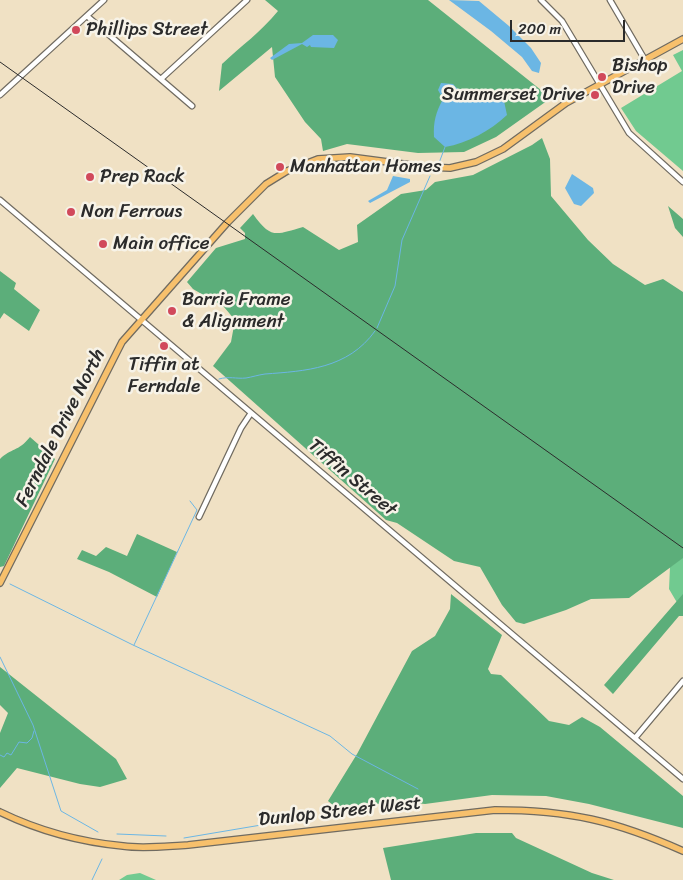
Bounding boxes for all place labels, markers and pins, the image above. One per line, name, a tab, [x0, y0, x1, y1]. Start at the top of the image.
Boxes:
place label: Phillips Street	[86, 19, 208, 41]
marker: Phillips Street	[70, 24, 82, 36]
place label: Bishop Drive	[612, 55, 668, 99]
marker: Bishop Drive	[596, 71, 608, 83]
place label: Summerset Drive	[442, 84, 585, 106]
marker: Summerset Drive	[589, 89, 601, 101]
place label: Manhattan Homes	[290, 156, 441, 178]
marker: Manhattan Homes	[274, 161, 286, 173]
place label: Prep Rack	[100, 166, 185, 188]
marker: Prep Rack	[84, 171, 96, 183]
place label: Non Ferrous	[81, 201, 182, 223]
marker: Non Ferrous	[65, 206, 77, 218]
place label: Main office	[113, 233, 209, 255]
marker: Main office	[97, 238, 109, 250]
place label: Barrie Frame & Alignment	[182, 289, 290, 333]
marker: Barrie Frame & Alignment	[166, 305, 178, 317]
marker: Tiffin at Ferndale	[158, 340, 170, 352]
place label: Tiffin at Ferndale	[128, 354, 200, 398]

